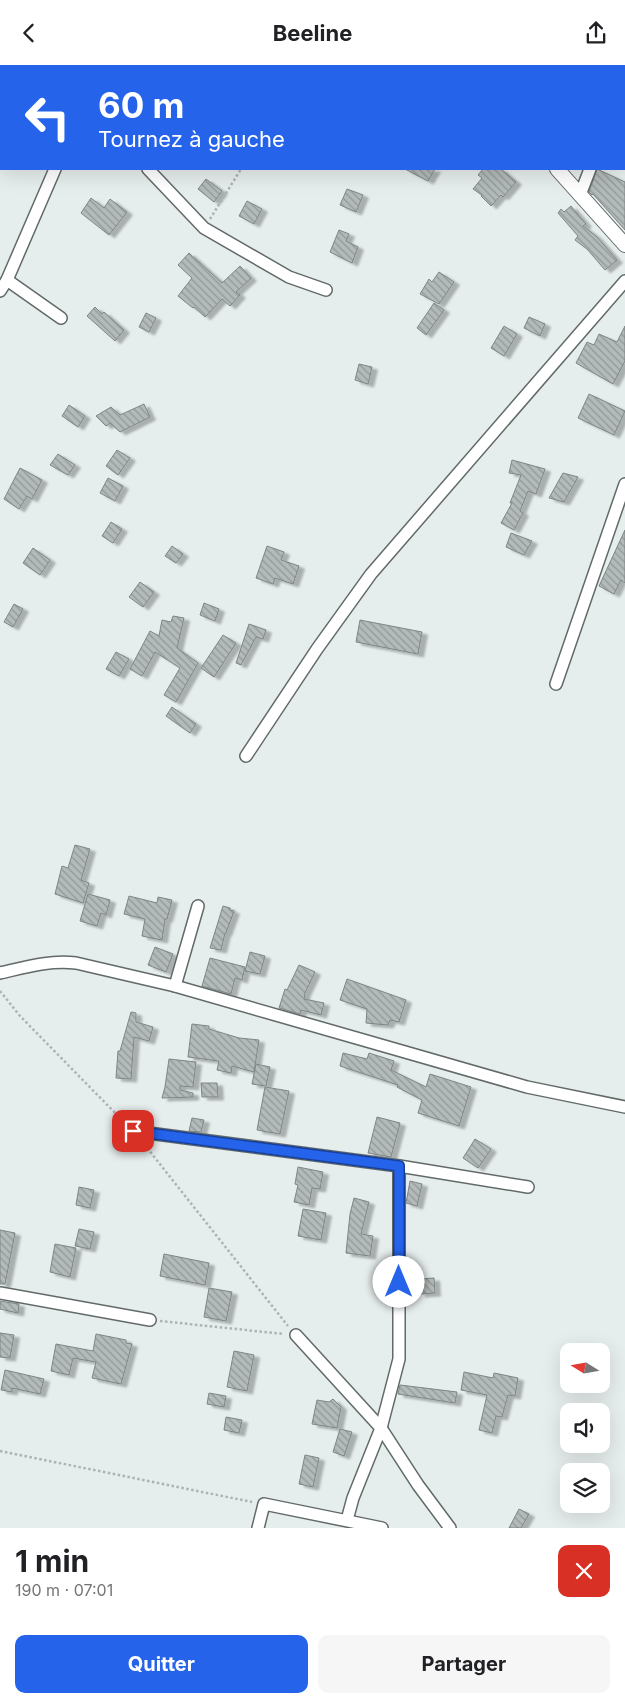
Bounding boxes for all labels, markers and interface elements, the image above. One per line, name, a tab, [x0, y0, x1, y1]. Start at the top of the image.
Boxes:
icon: back	[15, 19, 43, 47]
icon: share	[582, 19, 610, 47]
text: Beeline	[273, 20, 352, 46]
text: 60 m	[98, 84, 185, 126]
icon: left	[15, 85, 80, 150]
text: Tournez à gauche	[98, 126, 285, 152]
pin	[112, 1110, 154, 1152]
icon: arrive	[119, 1117, 147, 1145]
position arrow	[372, 1255, 424, 1307]
north arrow	[560, 1343, 610, 1393]
map controls	[560, 1343, 610, 1513]
button: sound	[560, 1403, 610, 1453]
button: layers	[560, 1463, 610, 1513]
text: 1 min	[15, 1543, 89, 1579]
button: close	[558, 1545, 610, 1597]
text: 190 m · 07:01	[15, 1580, 113, 1600]
button: Quitter	[15, 1635, 308, 1693]
button: Partager	[318, 1635, 610, 1693]

